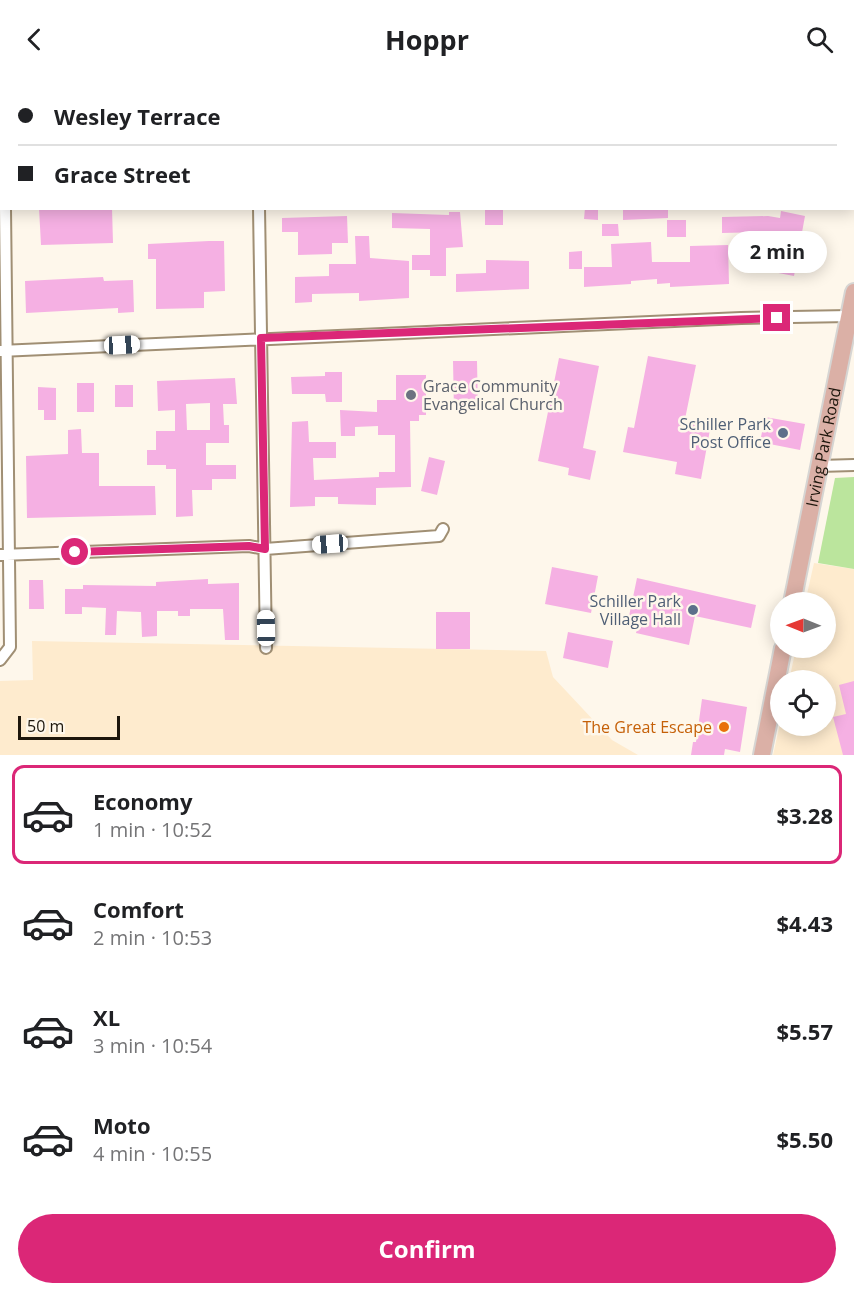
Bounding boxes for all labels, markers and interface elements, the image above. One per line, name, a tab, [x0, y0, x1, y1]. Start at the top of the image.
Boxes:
text: Hoppr	[385, 21, 469, 58]
icon: back	[18, 23, 51, 56]
icon: search	[803, 23, 836, 56]
text: Wesley Terrace	[54, 101, 220, 131]
text: Grace Street	[54, 159, 190, 189]
callout: 2 min	[728, 231, 826, 273]
text: 2 min	[750, 238, 805, 265]
route end	[763, 304, 790, 331]
car	[104, 335, 140, 355]
place label: Grace Community Evangelical Church	[423, 375, 563, 415]
street label: Irving Park Road	[800, 385, 846, 509]
marker: Grace Community Evangelical Church	[404, 388, 418, 402]
place label: Schiller Park Post Office	[679, 413, 772, 453]
marker: Schiller Park Post Office	[776, 426, 790, 440]
car	[311, 534, 349, 554]
route start	[61, 538, 88, 565]
place label: Schiller Park Village Hall	[589, 590, 682, 630]
north arrow	[770, 592, 836, 658]
map controls	[770, 592, 836, 736]
marker: Schiller Park Village Hall	[686, 603, 700, 617]
car	[257, 610, 275, 646]
button: locate	[770, 670, 836, 736]
scale bar	[18, 713, 120, 740]
text: 50 m	[27, 715, 64, 737]
place label: The Great Escape	[582, 716, 712, 738]
marker: The Great Escape	[717, 720, 731, 734]
text: Economy	[93, 786, 192, 816]
icon: car	[21, 788, 75, 842]
text: $3.28	[776, 800, 833, 830]
text: 1 min · 10:52	[93, 816, 212, 843]
text: Comfort	[93, 894, 184, 924]
icon: car	[21, 896, 75, 950]
text: $4.43	[776, 908, 833, 938]
text: 2 min · 10:53	[93, 924, 212, 951]
text: XL	[93, 1002, 120, 1032]
icon: car	[21, 1004, 75, 1058]
text: $5.57	[776, 1016, 833, 1046]
text: 3 min · 10:54	[93, 1032, 212, 1059]
text: Moto	[93, 1110, 151, 1140]
icon: car	[21, 1112, 75, 1166]
text: $5.50	[776, 1124, 833, 1154]
text: 4 min · 10:55	[93, 1140, 212, 1167]
button: Confirm	[18, 1214, 836, 1283]

